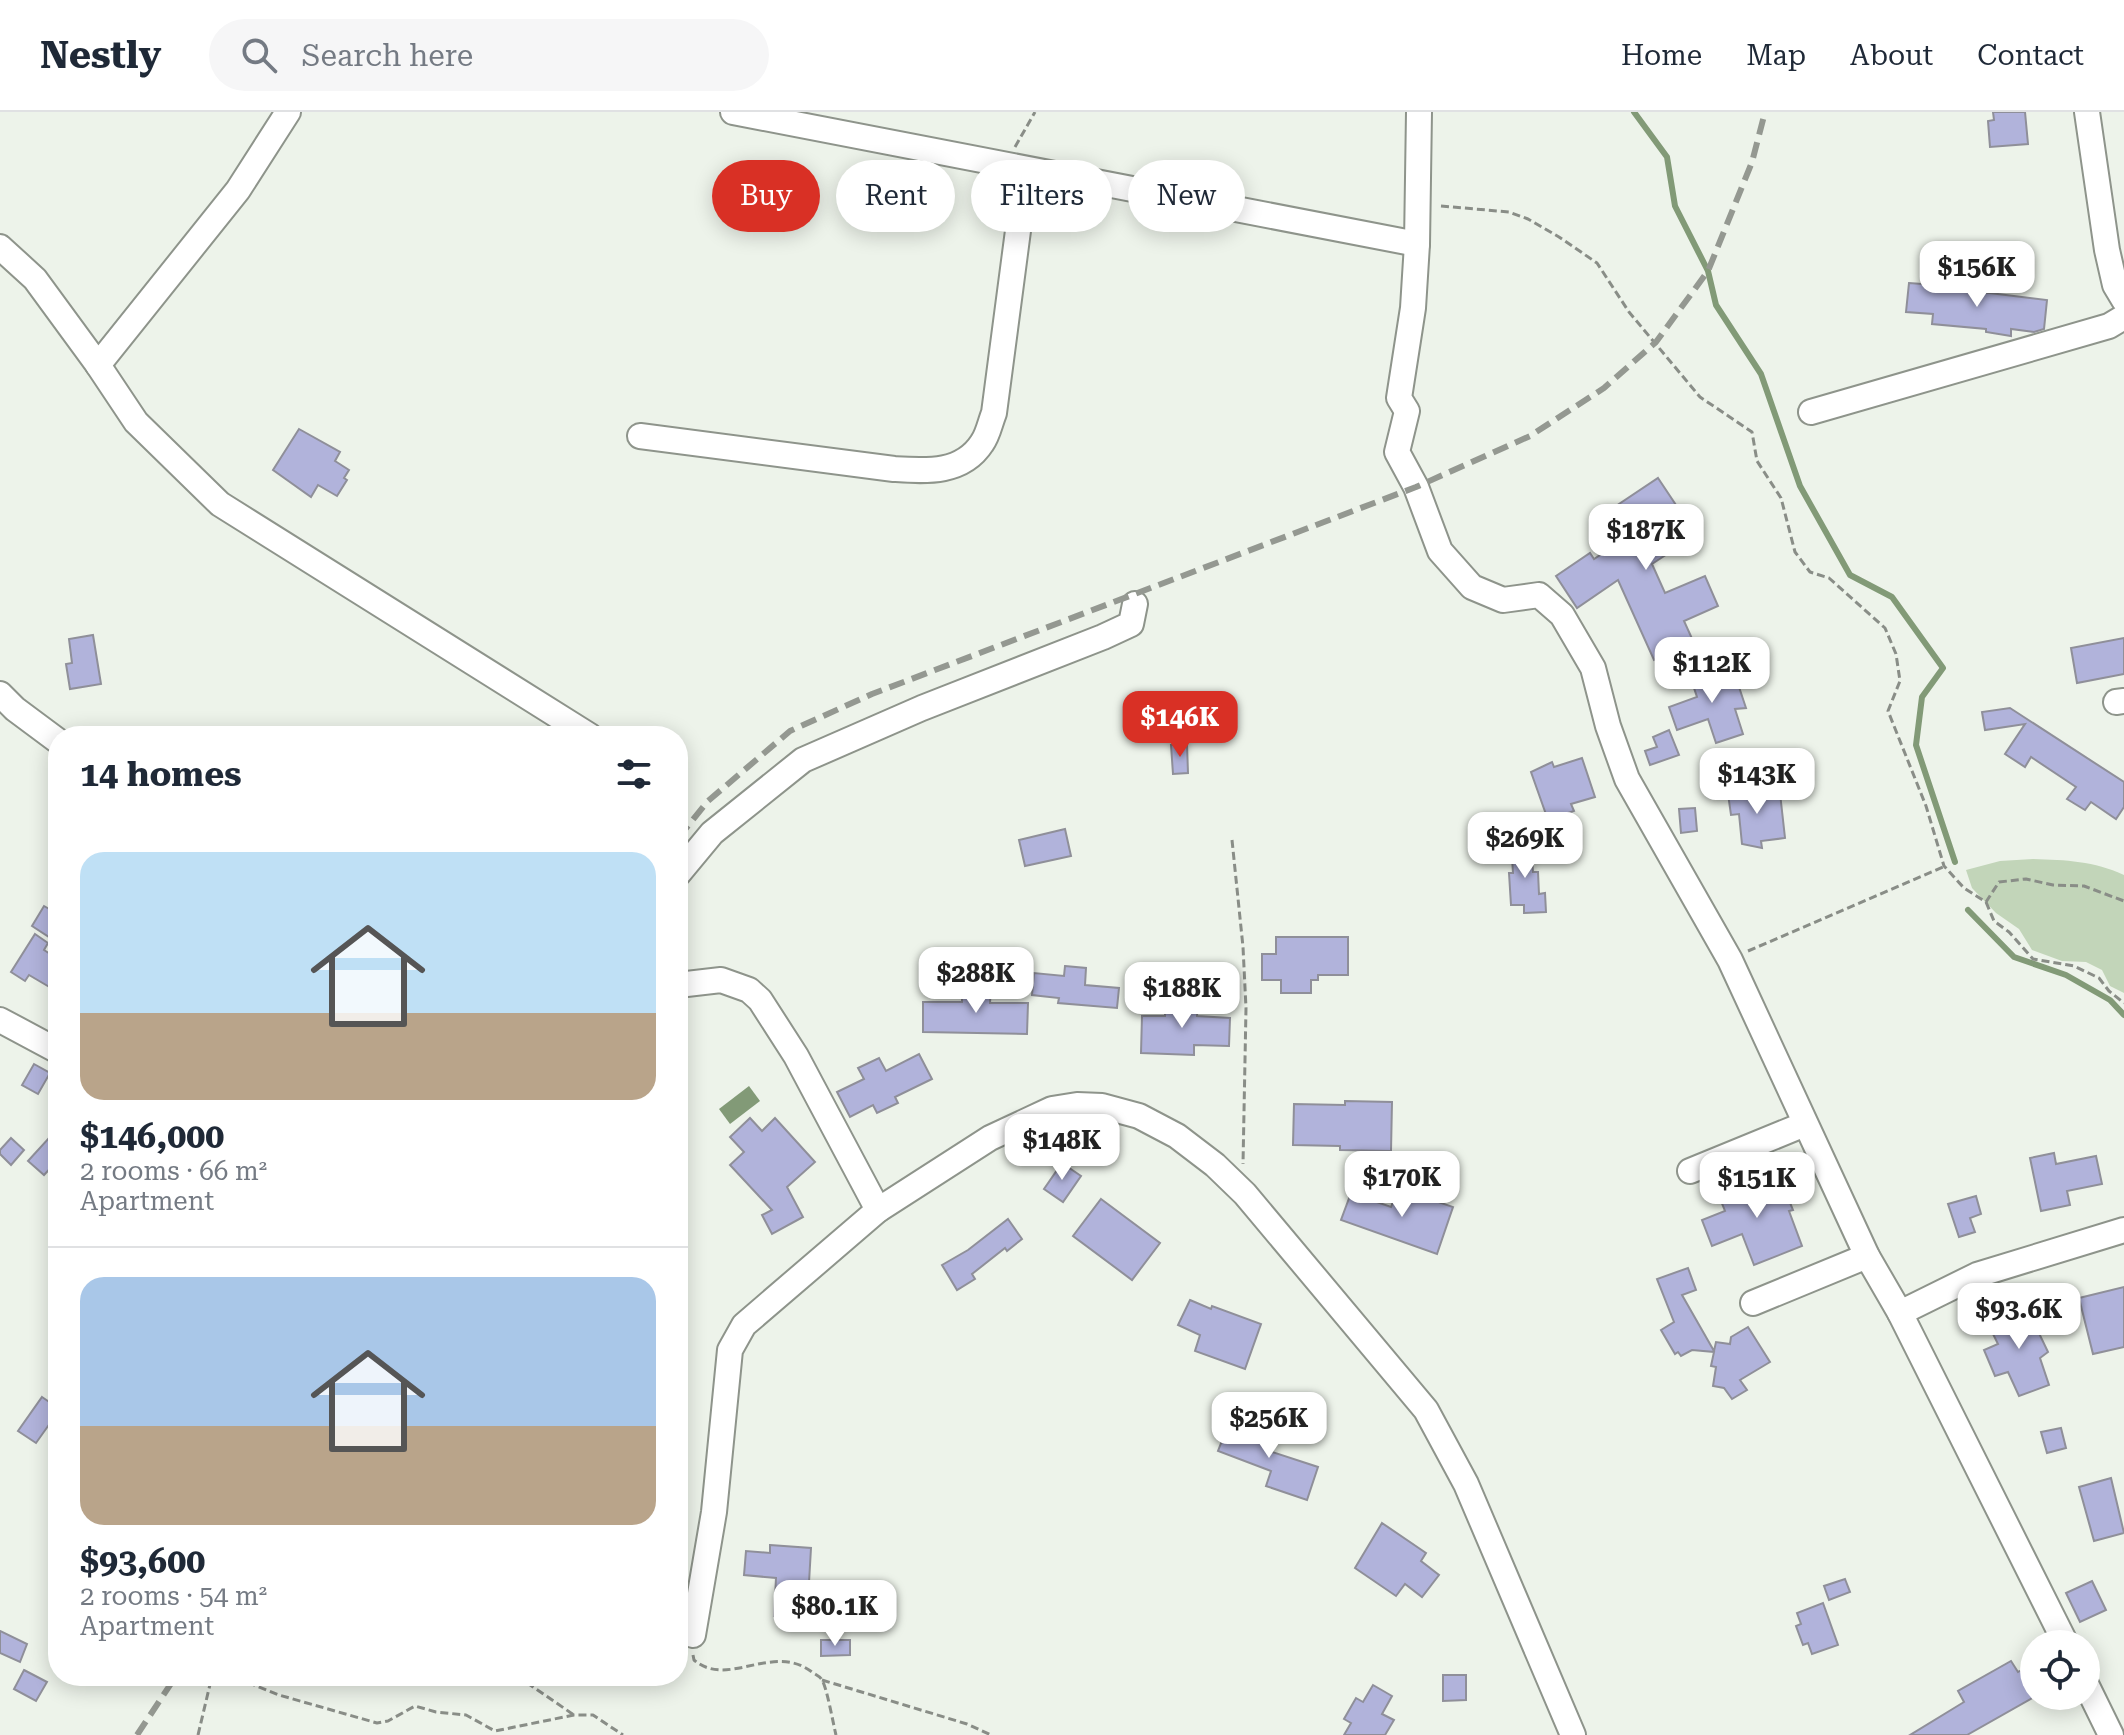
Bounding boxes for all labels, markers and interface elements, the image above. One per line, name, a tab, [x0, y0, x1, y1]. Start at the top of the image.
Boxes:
search box	[209, 19, 769, 91]
text: Nestly	[40, 33, 161, 77]
icon: search	[237, 33, 281, 77]
text: Search here	[301, 38, 473, 73]
text: Home	[1621, 39, 1702, 72]
text: Map	[1746, 39, 1806, 72]
text: About	[1850, 39, 1933, 72]
text: Contact	[1977, 39, 2084, 72]
chip: Buy	[712, 160, 820, 232]
chip: Rent	[836, 160, 955, 232]
chip: Filters	[971, 160, 1112, 232]
chip: New	[1128, 160, 1245, 232]
pin: $156K	[1921, 241, 2033, 309]
text: $156K	[1938, 252, 2016, 282]
pin: $187K	[1590, 504, 1702, 572]
text: $187K	[1607, 515, 1685, 545]
pin: $112K	[1656, 637, 1768, 705]
text: $112K	[1673, 648, 1751, 678]
pin: $146K	[1124, 691, 1236, 759]
text: $146K	[1141, 702, 1219, 732]
pin: $143K	[1701, 748, 1813, 816]
icon: filters	[612, 752, 656, 796]
text: 14 homes	[80, 754, 242, 794]
text: $143K	[1718, 759, 1796, 789]
pin: $269K	[1469, 812, 1581, 880]
text: $269K	[1486, 823, 1564, 853]
icon: home	[296, 904, 440, 1048]
pin: $288K	[920, 947, 1032, 1015]
text: $288K	[937, 958, 1015, 988]
pin: $188K	[1126, 962, 1238, 1030]
text: $188K	[1143, 973, 1221, 1003]
pin: $148K	[1006, 1114, 1118, 1182]
text: $146,000	[80, 1116, 224, 1156]
text: $148K	[1023, 1125, 1101, 1155]
pin: $170K	[1346, 1151, 1458, 1219]
pin: $151K	[1701, 1152, 1813, 1220]
text: 2 rooms · 66 m²	[80, 1156, 267, 1186]
text: $170K	[1363, 1162, 1441, 1192]
text: $151K	[1718, 1163, 1796, 1193]
text: Apartment	[80, 1186, 214, 1216]
pin: $93.6K	[1954, 1283, 2084, 1351]
text: $93.6K	[1976, 1294, 2062, 1324]
icon: home	[296, 1329, 440, 1473]
pin: $256K	[1213, 1392, 1325, 1460]
text: $256K	[1230, 1403, 1308, 1433]
text: $93,600	[80, 1541, 205, 1581]
pin: $80.1K	[770, 1580, 900, 1648]
text: 2 rooms · 54 m²	[80, 1581, 267, 1611]
text: $80.1K	[792, 1591, 878, 1621]
text: Apartment	[80, 1611, 214, 1641]
map controls	[2020, 1630, 2100, 1710]
button: locate	[2020, 1630, 2100, 1710]

